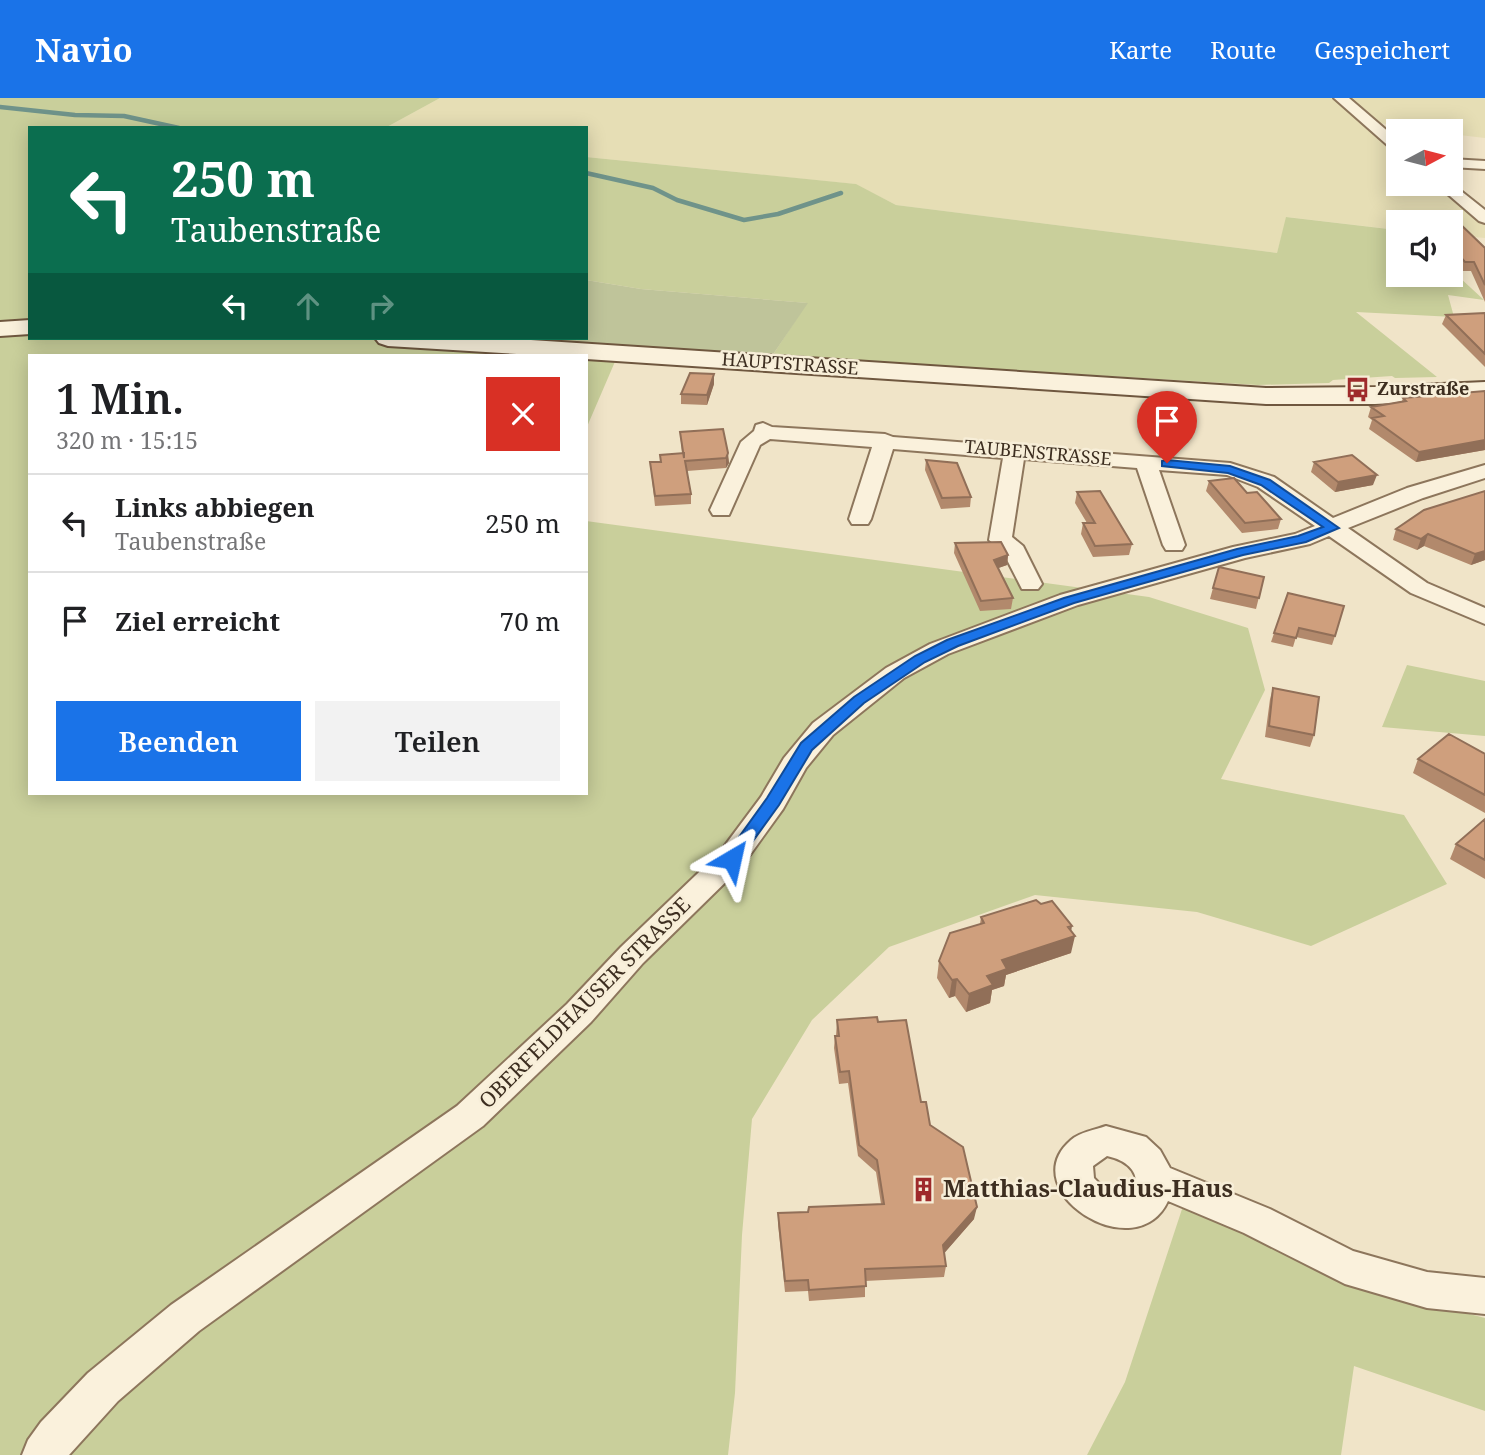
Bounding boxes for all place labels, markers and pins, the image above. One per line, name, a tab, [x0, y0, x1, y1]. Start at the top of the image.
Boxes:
bus stop icon: Zurstraße	[1343, 375, 1371, 403]
place label: Zurstraße	[1377, 376, 1469, 400]
pin	[1137, 391, 1197, 463]
place label: Matthias-Claudius-Haus	[943, 1171, 1233, 1204]
building icon: Matthias-Claudius-Haus	[909, 1175, 937, 1203]

